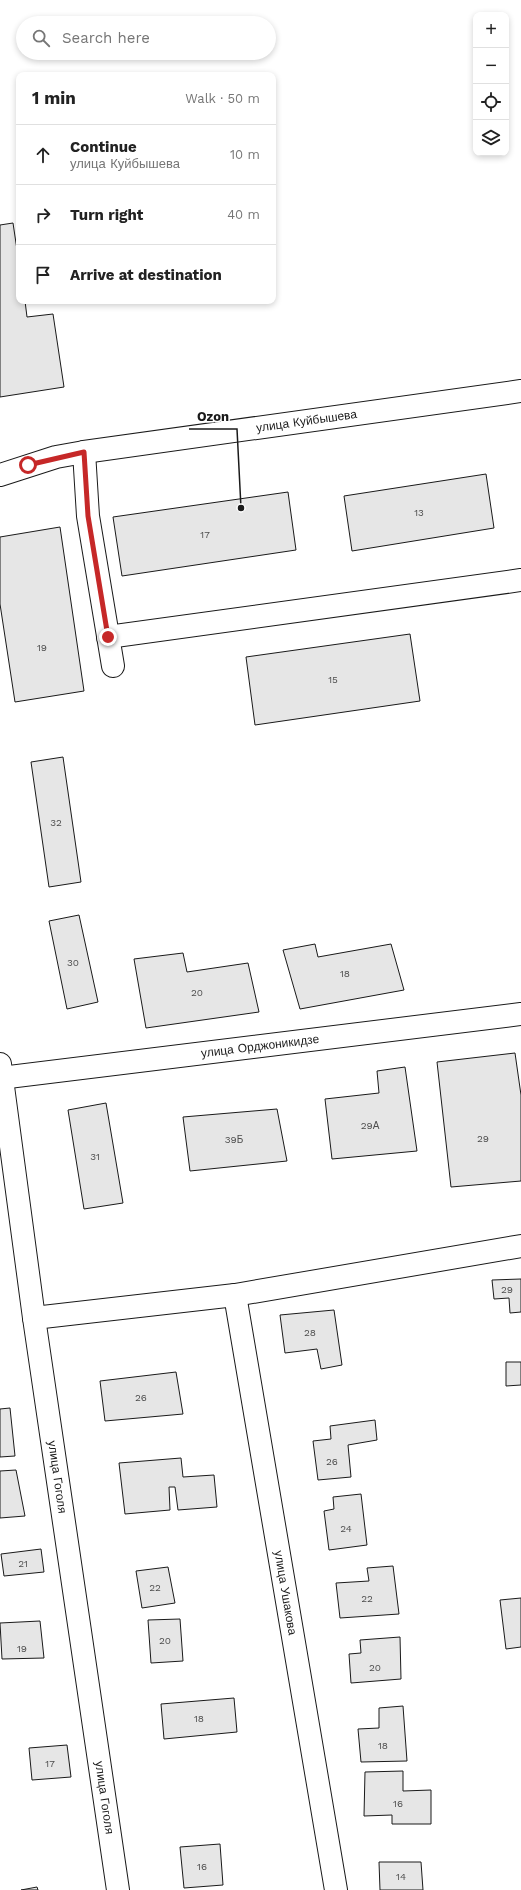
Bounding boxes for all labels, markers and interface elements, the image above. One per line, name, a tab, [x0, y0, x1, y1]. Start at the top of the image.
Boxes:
map controls	[473, 12, 509, 156]
button: +	[473, 12, 509, 48]
search box	[16, 16, 276, 60]
icon: search	[30, 27, 52, 49]
text: Search here	[62, 29, 150, 47]
button: −	[473, 48, 509, 84]
button: locate	[473, 84, 509, 120]
text: 1 min	[32, 88, 76, 108]
text: Walk · 50 m	[185, 91, 260, 106]
button: layers	[473, 120, 509, 156]
text: Continue	[70, 138, 137, 156]
icon: ahead	[32, 144, 54, 166]
text: 10 m	[230, 147, 260, 162]
text: улица Куйбышева	[70, 156, 180, 171]
icon: right	[32, 204, 54, 226]
text: Turn right	[70, 206, 143, 224]
text: 40 m	[227, 207, 260, 222]
icon: arrive	[32, 264, 54, 286]
text: Arrive at destination	[70, 266, 222, 284]
callout: Ozon	[189, 404, 237, 429]
street label: улица Куйбышева	[255, 407, 358, 435]
text: Ozon	[197, 409, 229, 424]
route start	[19, 456, 37, 474]
house number: 13	[414, 507, 424, 518]
house number: 17	[200, 529, 210, 540]
route end	[99, 628, 117, 646]
house number: 19	[37, 642, 47, 653]
house number: 15	[328, 674, 338, 685]
house number: 32	[50, 817, 62, 828]
house number: 30	[67, 957, 79, 968]
house number: 18	[340, 968, 350, 979]
house number: 20	[191, 987, 203, 998]
street label: улица Орджоникидзе	[200, 1032, 320, 1060]
house number: 29А	[361, 1120, 380, 1131]
house number: 29	[477, 1133, 489, 1144]
house number: 39Б	[225, 1134, 244, 1145]
house number: 31	[90, 1151, 100, 1162]
house number: 29	[501, 1284, 513, 1295]
house number: 28	[304, 1327, 316, 1338]
house number: 26	[135, 1392, 147, 1403]
street label: улица Гоголя	[45, 1440, 70, 1514]
house number: 26	[326, 1456, 338, 1467]
house number: 24	[340, 1523, 352, 1534]
street label: улица Ушакова	[271, 1549, 300, 1636]
house number: 21	[18, 1558, 28, 1569]
house number: 22	[149, 1582, 161, 1593]
house number: 22	[361, 1593, 373, 1604]
house number: 20	[159, 1635, 171, 1646]
house number: 19	[17, 1643, 27, 1654]
house number: 20	[369, 1662, 381, 1673]
house number: 18	[194, 1713, 204, 1724]
house number: 18	[378, 1740, 388, 1751]
house number: 17	[45, 1758, 55, 1769]
street label: улица Гоголя	[92, 1760, 117, 1835]
house number: 16	[393, 1798, 403, 1809]
house number: 16	[197, 1861, 207, 1872]
house number: 14	[396, 1871, 406, 1882]

